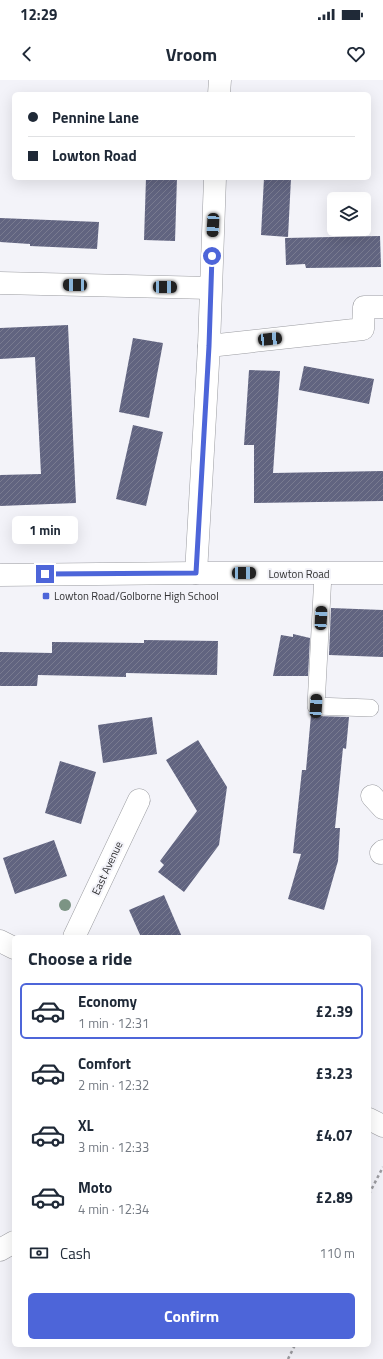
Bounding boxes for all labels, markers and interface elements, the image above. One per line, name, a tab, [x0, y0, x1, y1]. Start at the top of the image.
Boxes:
text: 12:29	[20, 3, 57, 26]
text: Vroom	[166, 41, 217, 68]
icon: back	[16, 43, 38, 65]
icon: heart	[345, 43, 367, 65]
text: Pennine Lane	[52, 106, 139, 129]
text: Lowton Road	[52, 144, 137, 167]
map controls	[327, 192, 371, 236]
button: layers	[327, 192, 371, 236]
car	[206, 213, 220, 237]
route start	[203, 247, 221, 265]
car	[63, 279, 87, 291]
car	[153, 281, 177, 293]
car	[257, 332, 283, 346]
callout: 1 min	[12, 516, 78, 544]
text: 1 min	[29, 520, 61, 540]
route end	[36, 565, 54, 583]
street label: Lowton Road	[268, 566, 330, 582]
car	[232, 567, 256, 579]
place label: Lowton Road/Golborne High School	[54, 588, 219, 604]
marker: Lowton Road/Golborne High School	[41, 591, 51, 601]
car	[314, 606, 328, 630]
car	[309, 694, 323, 718]
street label: East Avenue	[88, 838, 127, 897]
text: Choose a ride	[28, 945, 132, 972]
text: Economy	[78, 990, 137, 1013]
icon: car	[30, 993, 66, 1029]
text: £2.39	[316, 1000, 353, 1023]
text: 1 min · 12:31	[78, 1013, 149, 1033]
text: Comfort	[78, 1052, 131, 1075]
icon: car	[30, 1055, 66, 1091]
text: £3.23	[316, 1062, 353, 1085]
text: 2 min · 12:32	[78, 1075, 149, 1095]
text: XL	[78, 1114, 94, 1137]
icon: car	[30, 1117, 66, 1153]
text: £4.07	[316, 1124, 353, 1147]
text: 3 min · 12:33	[78, 1137, 149, 1157]
text: Moto	[78, 1176, 112, 1199]
icon: car	[30, 1179, 66, 1215]
text: £2.89	[316, 1186, 353, 1209]
text: 4 min · 12:34	[78, 1199, 149, 1219]
icon: cash	[28, 1242, 50, 1264]
text: Cash	[60, 1242, 91, 1265]
text: 110 m	[319, 1243, 355, 1263]
button: Confirm	[28, 1293, 355, 1339]

